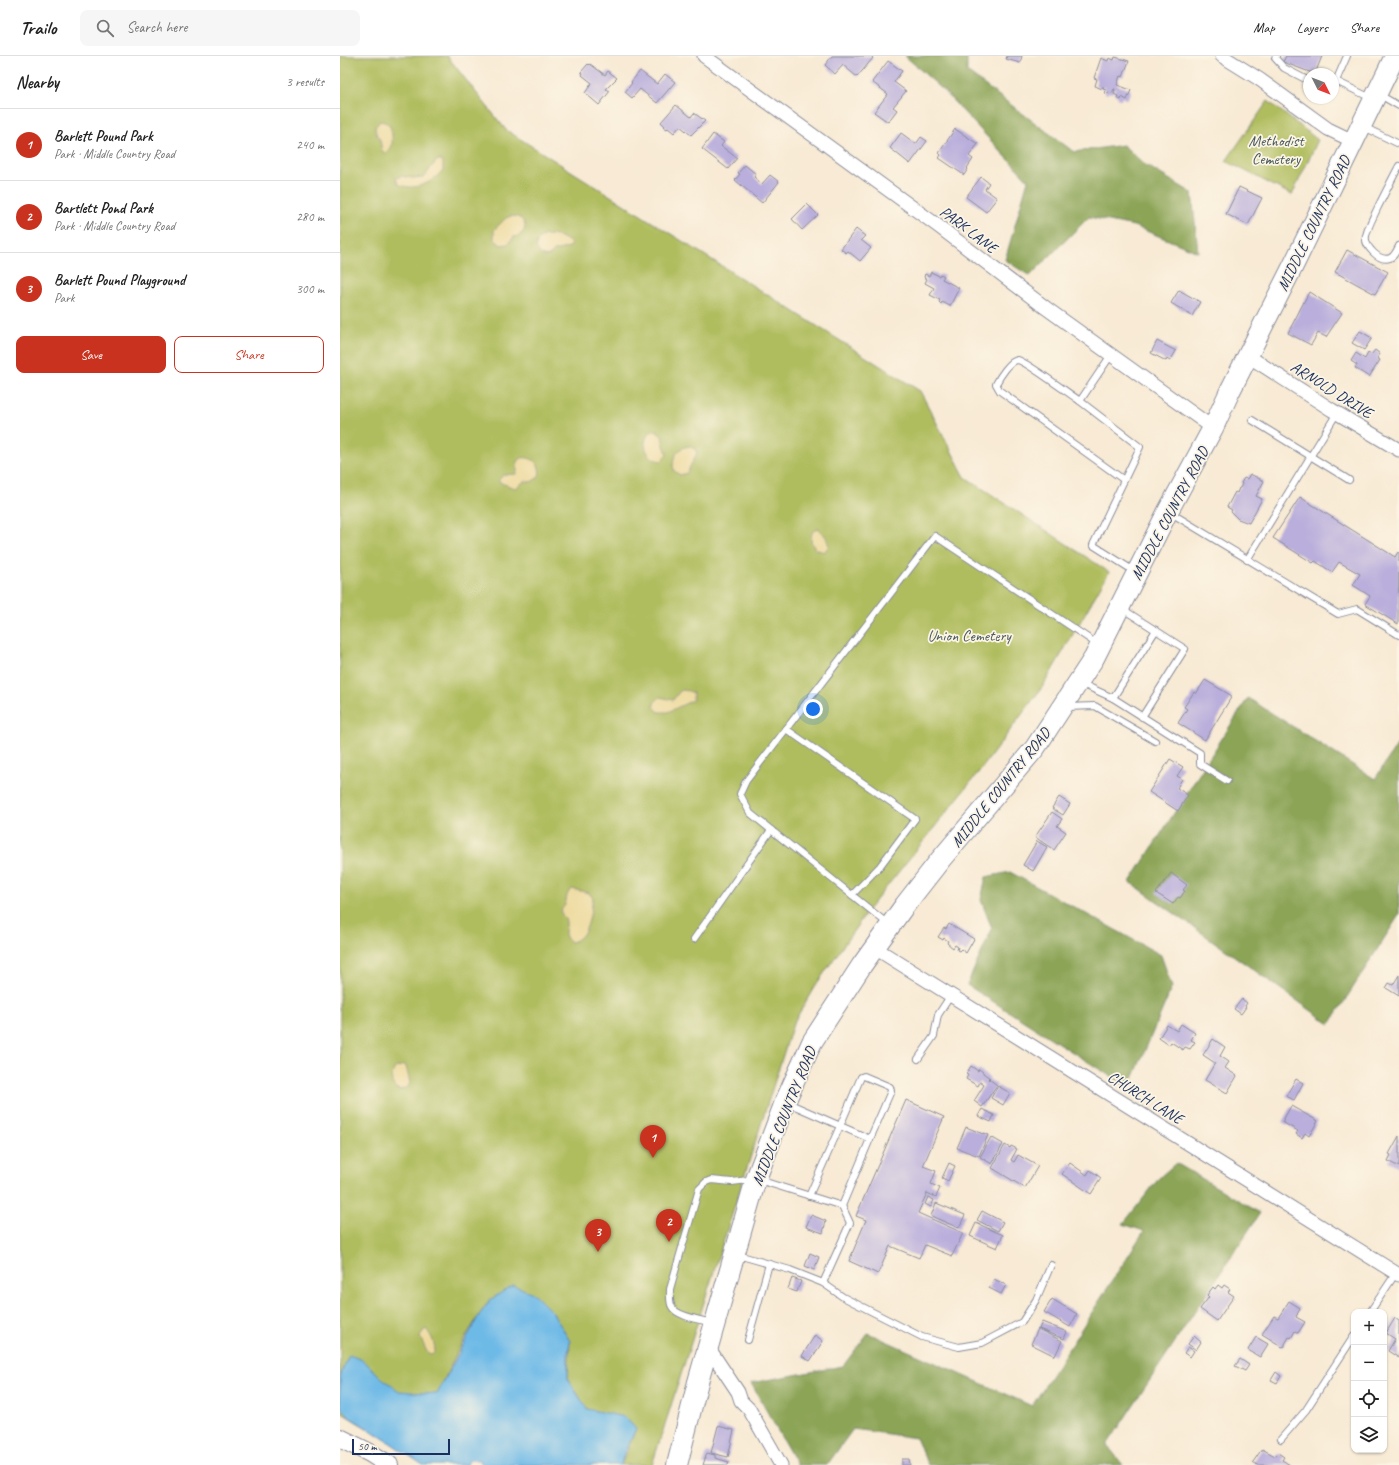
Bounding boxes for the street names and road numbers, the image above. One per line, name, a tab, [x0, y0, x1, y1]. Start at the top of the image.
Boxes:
street label: MIDDLE COUNTRY ROAD	[1273, 151, 1356, 294]
street label: PARK LANE	[936, 202, 1003, 259]
street label: ARNOLD DRIVE	[1287, 357, 1378, 424]
street label: MIDDLE COUNTRY ROAD	[1126, 442, 1214, 583]
street label: MIDDLE COUNTRY ROAD	[947, 723, 1056, 851]
street label: MIDDLE COUNTRY ROAD	[747, 1043, 822, 1189]
street label: CHURCH LANE	[1104, 1067, 1189, 1130]

